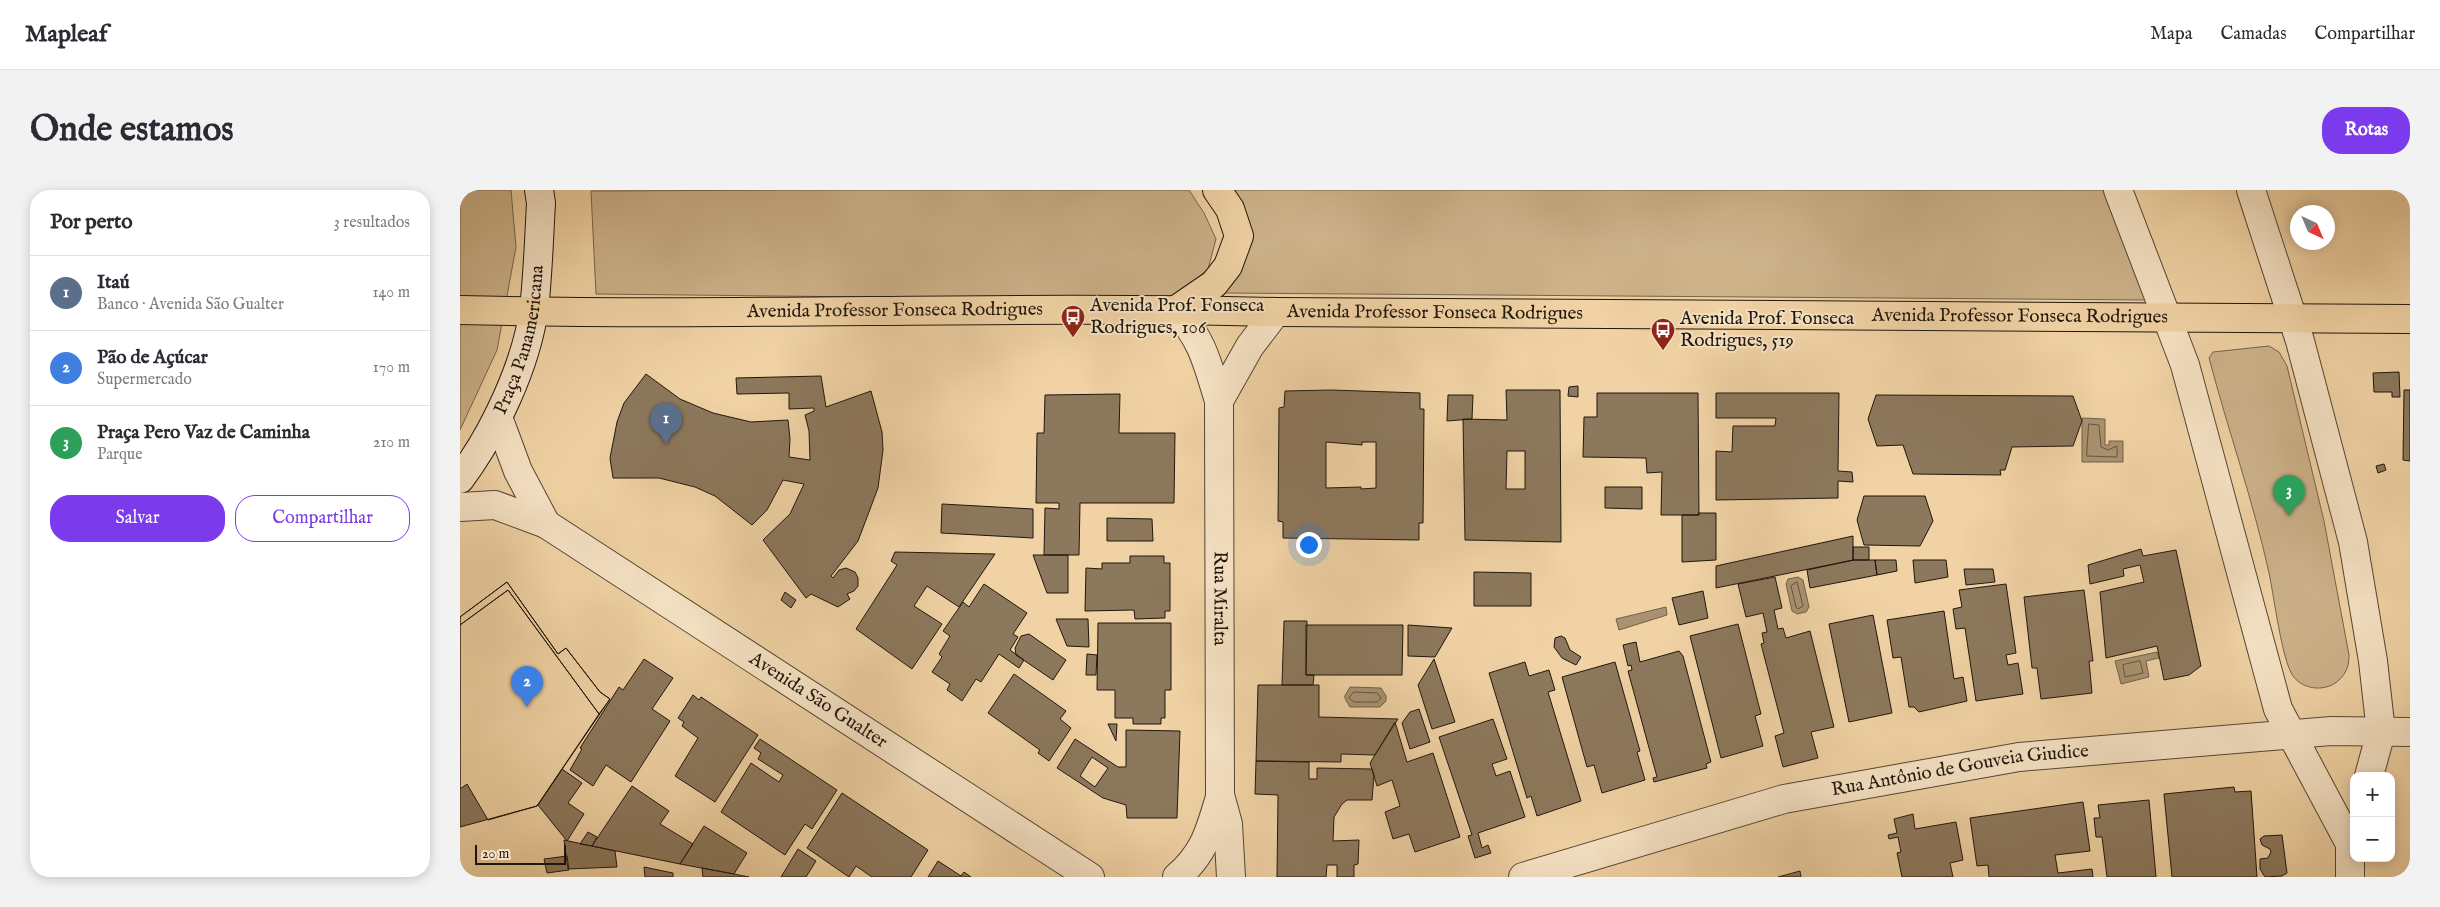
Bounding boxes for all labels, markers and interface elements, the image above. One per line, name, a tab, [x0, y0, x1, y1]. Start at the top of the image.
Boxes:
text: Mapleaf	[25, 19, 107, 50]
text: Mapa	[2150, 23, 2192, 46]
text: Camadas	[2220, 23, 2286, 46]
text: Compartilhar	[2314, 23, 2415, 46]
button: Rotas	[2322, 107, 2410, 154]
text: Onde estamos	[30, 108, 234, 153]
north arrow	[2290, 205, 2335, 250]
text: Por perto	[50, 209, 132, 236]
text: 3 resultados	[334, 213, 410, 233]
street label: Praça Panamericana	[489, 264, 550, 418]
text: Itaú	[97, 271, 130, 295]
text: 1	[63, 283, 69, 303]
text: 140 m	[372, 283, 410, 303]
place label: Avenida Prof. Fonseca Rodrigues, 106	[1089, 294, 1265, 340]
text: Banco · Avenida São Gualter	[97, 295, 284, 315]
street label: Avenida Professor Fonseca Rodrigues	[746, 298, 1043, 324]
street label: Avenida Professor Fonseca Rodrigues	[1286, 300, 1583, 326]
bus stop icon: Avenida Prof. Fonseca Rodrigues, 106	[1060, 304, 1086, 338]
street label: Avenida Professor Fonseca Rodrigues	[1871, 304, 2168, 330]
place label: Avenida Prof. Fonseca Rodrigues, 519	[1679, 307, 1855, 353]
bus stop icon: Avenida Prof. Fonseca Rodrigues, 519	[1650, 317, 1676, 351]
text: Pão de Açúcar	[97, 346, 208, 370]
text: 2	[62, 358, 70, 378]
text: 170 m	[373, 358, 410, 378]
text: Supermercado	[97, 370, 192, 390]
pin: 1	[650, 403, 682, 444]
text: Praça Pero Vaz de Caminha	[97, 421, 310, 445]
text: 3	[63, 433, 69, 453]
text: 210 m	[373, 433, 410, 453]
text: Parque	[97, 445, 143, 465]
pin: 3	[2273, 475, 2305, 516]
button: Salvar	[50, 495, 225, 542]
button: Compartilhar	[235, 495, 410, 542]
your location	[1296, 532, 1322, 558]
street label: Rua Miralta	[1207, 551, 1232, 646]
street label: Avenida São Gualter	[744, 646, 892, 754]
pin: 2	[511, 666, 543, 707]
street label: Rua Antônio de Gouveia Giudice	[1830, 739, 2090, 802]
map controls	[2350, 772, 2395, 862]
button: +	[2350, 772, 2395, 817]
button: −	[2350, 817, 2395, 862]
scale bar	[475, 842, 566, 865]
text: 20 m	[482, 845, 509, 863]

